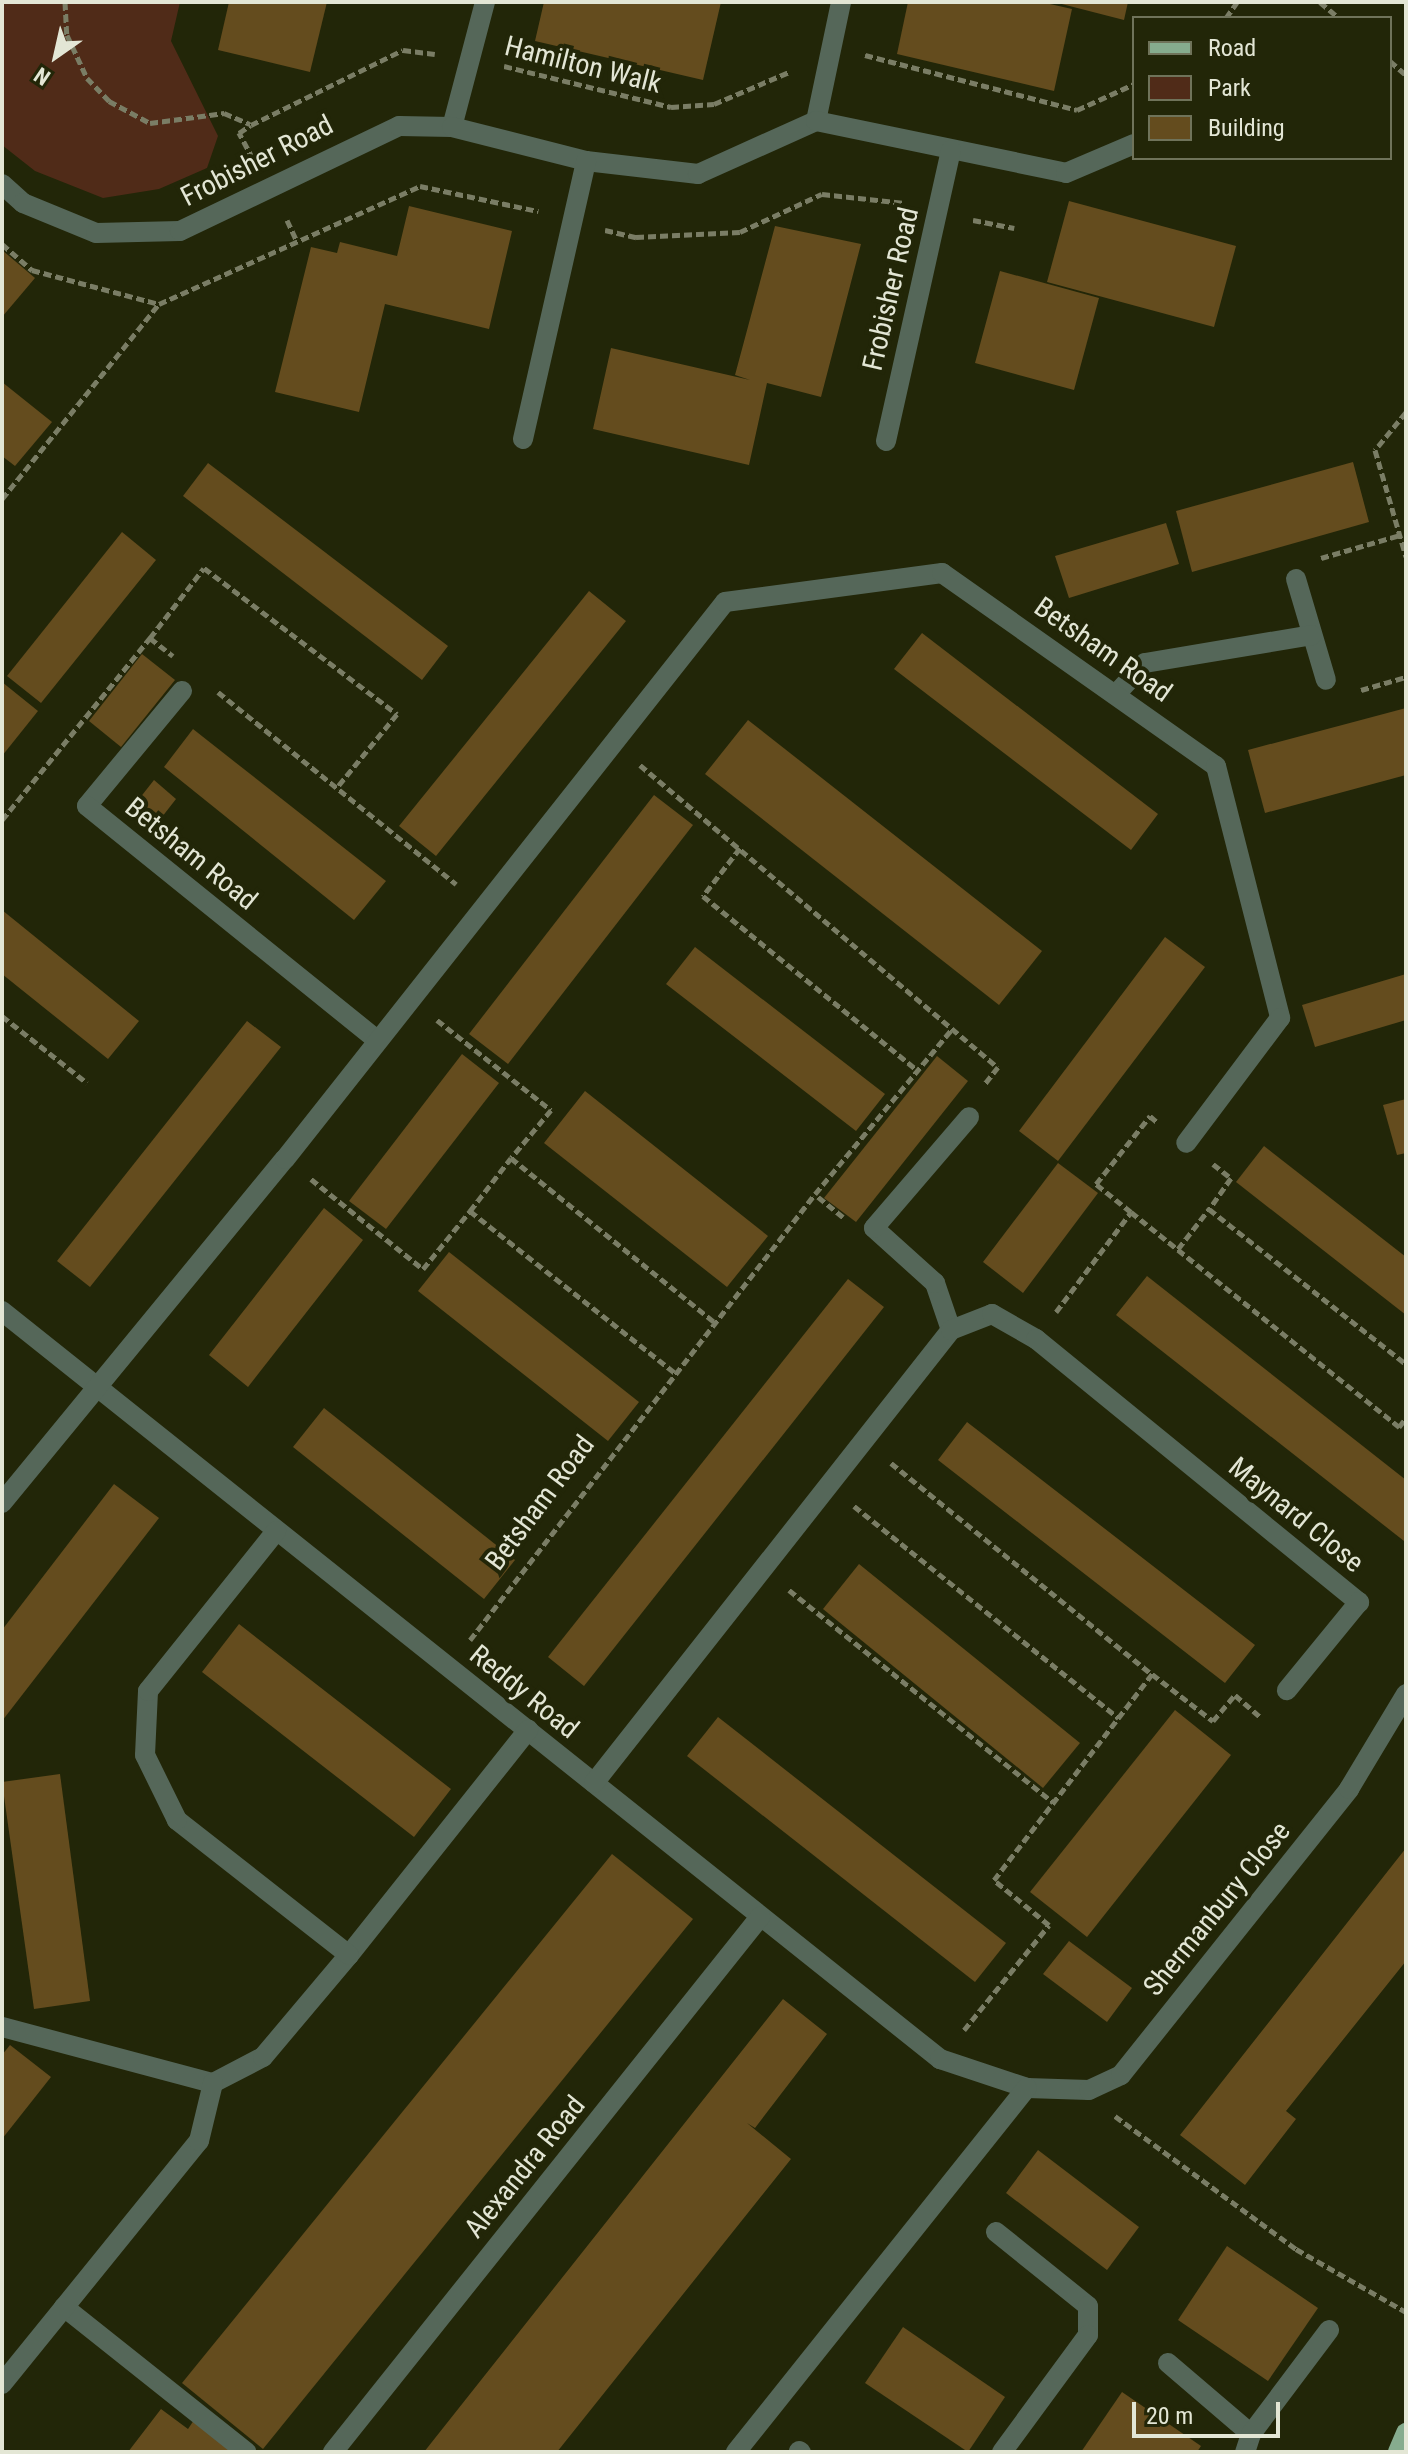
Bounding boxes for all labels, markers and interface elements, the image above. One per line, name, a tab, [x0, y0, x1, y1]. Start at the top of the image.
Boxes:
north arrow	[16, 16, 96, 96]
legend	[1132, 16, 1392, 160]
street label: Hamilton Walk	[501, 29, 665, 101]
text: Road	[1208, 34, 1256, 62]
text: N	[30, 62, 55, 90]
text: Park	[1208, 74, 1251, 102]
street label: Frobisher Road	[175, 108, 339, 214]
text: Building	[1208, 114, 1285, 142]
street label: Frobisher Road	[856, 204, 926, 374]
street label: Betsham Road	[1028, 590, 1178, 710]
street label: Betsham Road	[118, 791, 264, 917]
street label: Betsham Road	[478, 1429, 602, 1577]
street label: Maynard Close	[1222, 1450, 1370, 1580]
street label: Reddy Road	[463, 1638, 585, 1746]
street label: Shermanbury Close	[1137, 1815, 1297, 2003]
street label: Alexandra Road	[458, 2089, 592, 2245]
scale bar	[1136, 2386, 1284, 2436]
text: 20 m	[1146, 2402, 1193, 2430]

